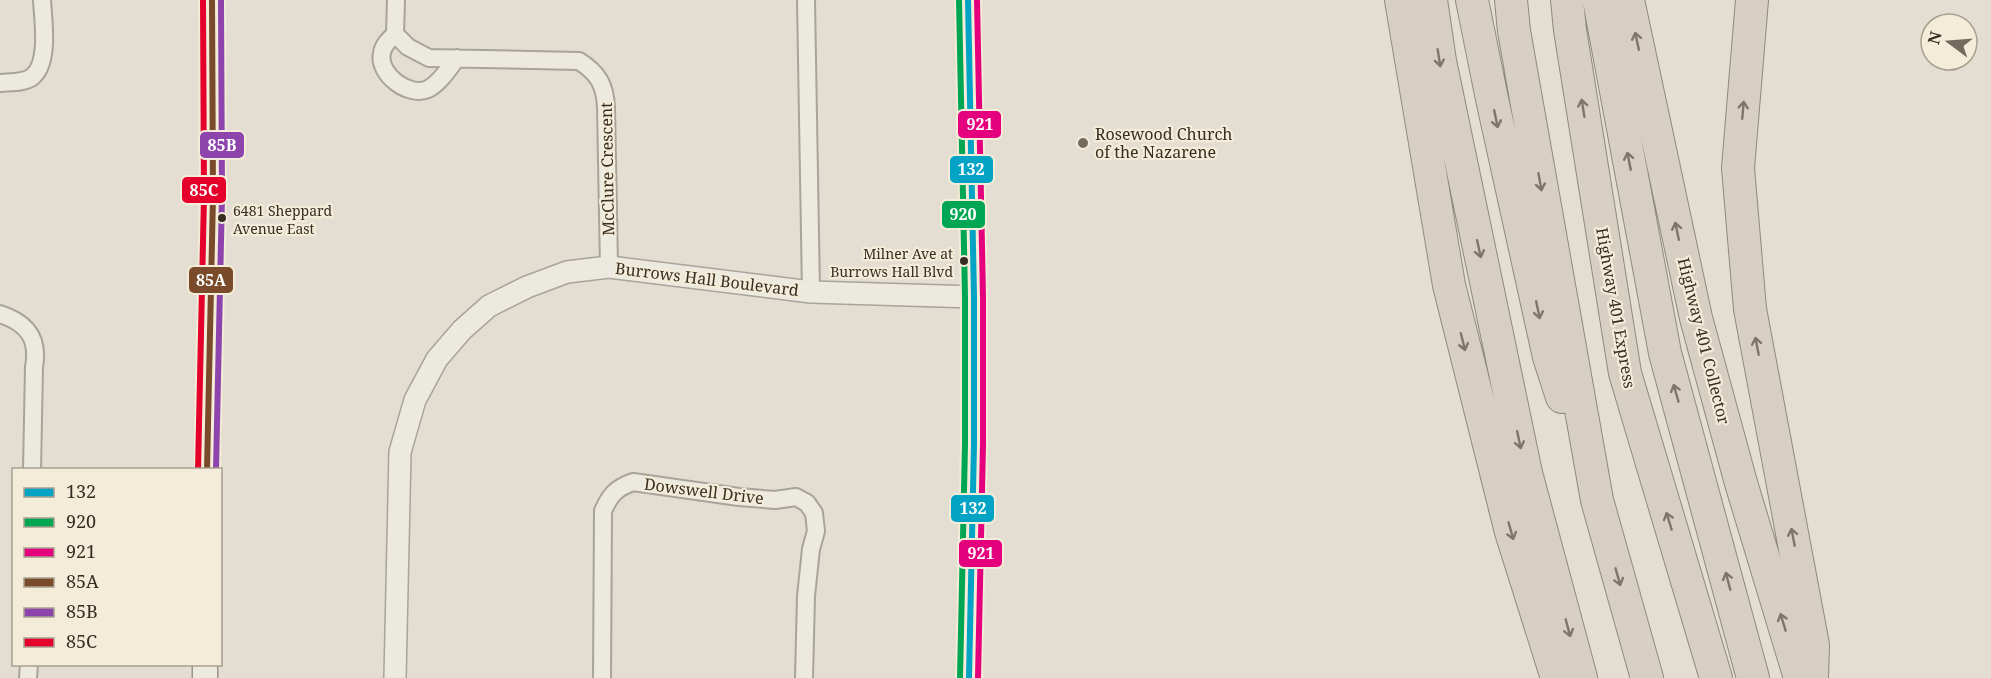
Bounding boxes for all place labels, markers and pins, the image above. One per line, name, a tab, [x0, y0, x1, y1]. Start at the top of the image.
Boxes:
place label: Rosewood Church of the Nazarene	[1095, 123, 1232, 163]
marker: Rosewood Church of the Nazarene	[1076, 136, 1090, 150]
place label: 6481 Sheppard Avenue East	[233, 201, 333, 238]
marker: 6481 Sheppard Avenue East	[216, 212, 228, 224]
place label: Milner Ave at Burrows Hall Blvd	[830, 244, 953, 281]
marker: Milner Ave at Burrows Hall Blvd	[958, 255, 970, 267]

